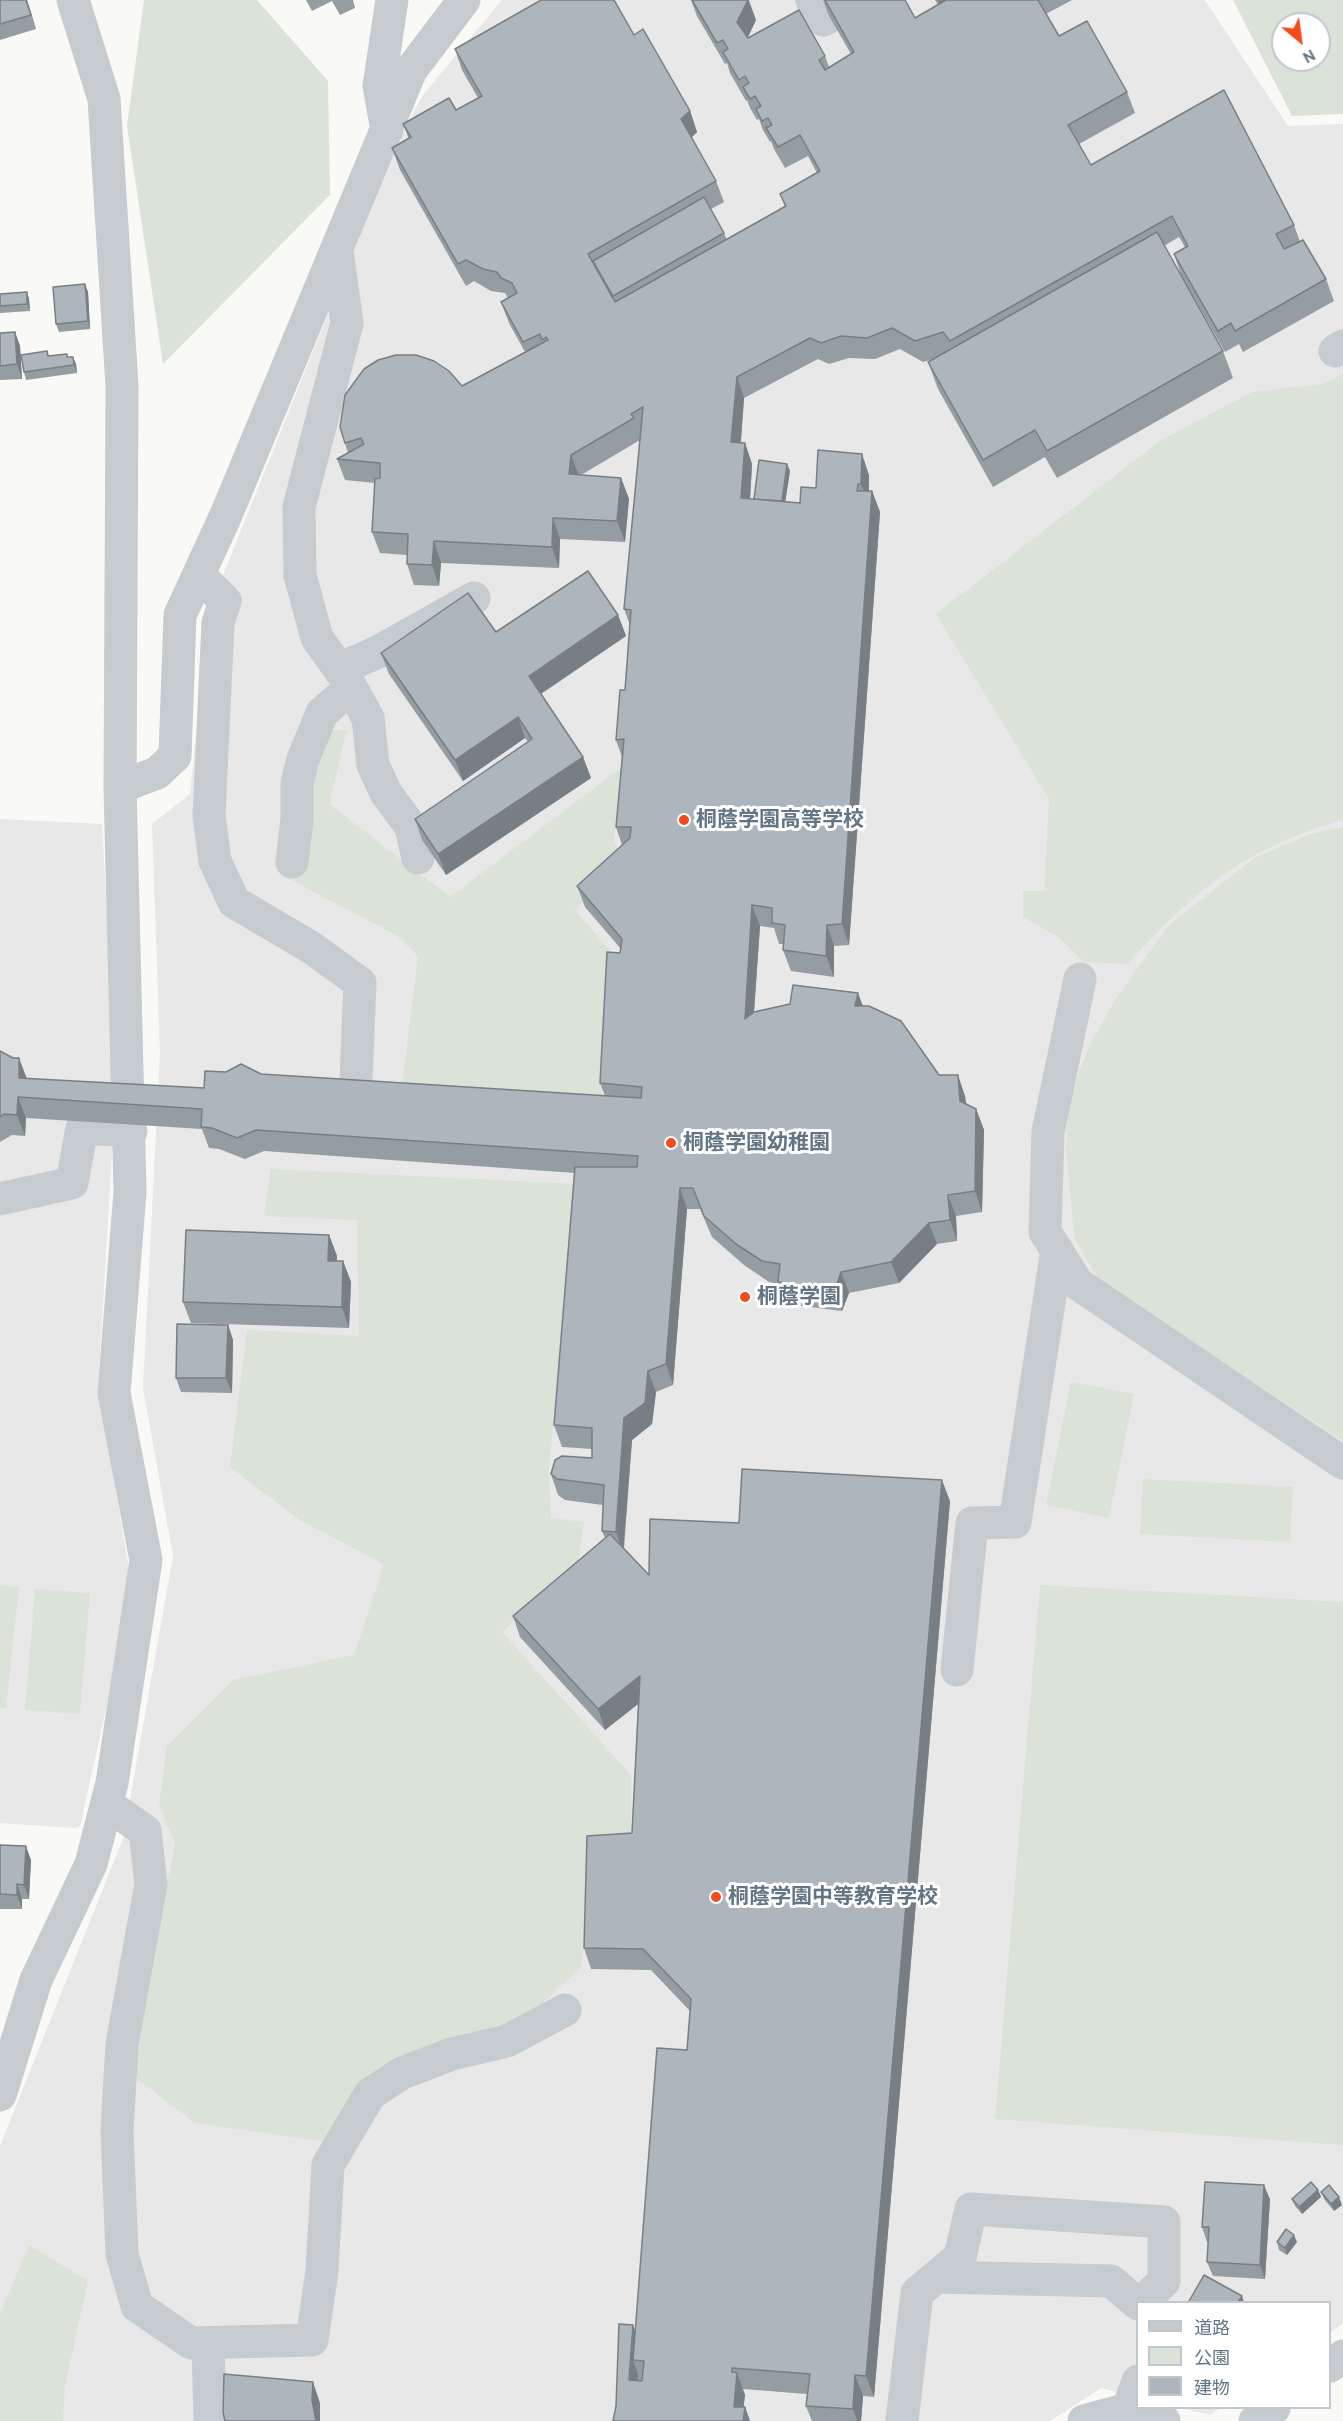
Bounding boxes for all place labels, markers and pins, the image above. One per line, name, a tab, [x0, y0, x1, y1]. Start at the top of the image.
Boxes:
place label: 桐蔭学園高等学校	[696, 807, 864, 833]
marker: 桐蔭学園高等学校	[677, 813, 691, 827]
place label: 桐蔭学園幼稚園	[683, 1130, 830, 1156]
marker: 桐蔭学園幼稚園	[664, 1136, 678, 1150]
place label: 桐蔭学園	[757, 1284, 841, 1310]
marker: 桐蔭学園	[738, 1290, 752, 1304]
place label: 桐蔭学園中等教育学校	[728, 1884, 938, 1910]
marker: 桐蔭学園中等教育学校	[709, 1890, 723, 1904]

